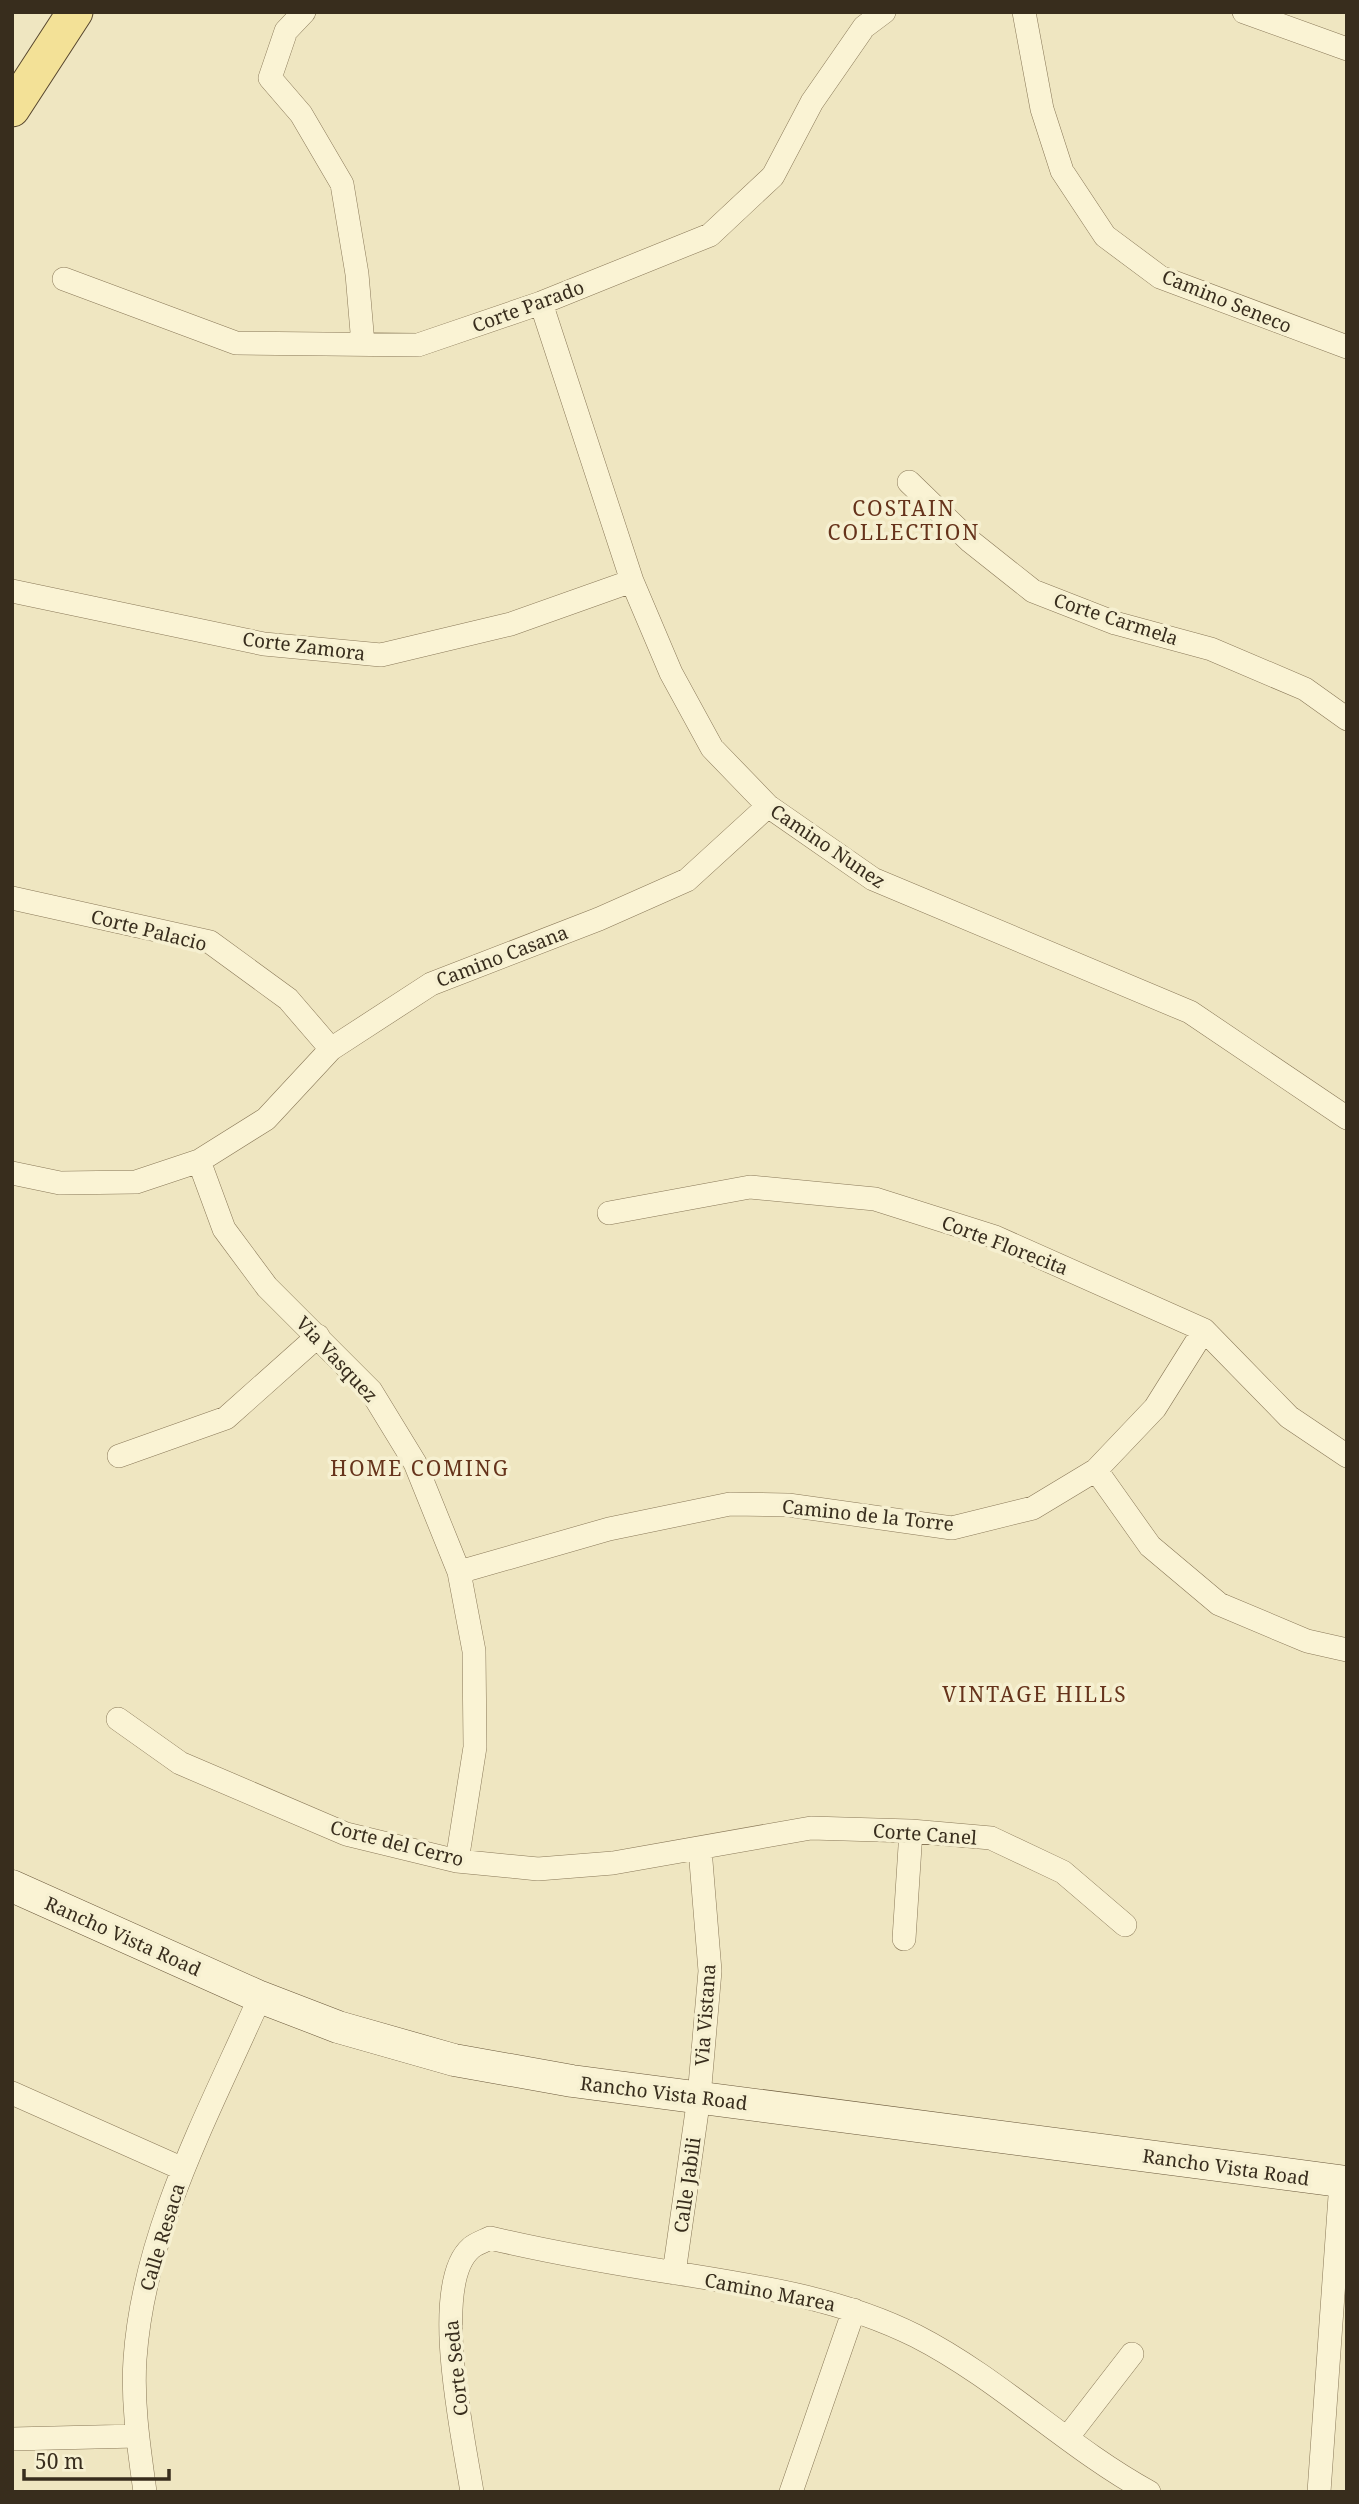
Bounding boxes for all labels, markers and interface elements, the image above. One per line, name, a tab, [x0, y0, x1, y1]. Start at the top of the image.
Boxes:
street label: Camino Seneco	[1158, 263, 1296, 339]
street label: Corte Parado	[468, 274, 588, 338]
district label: COSTAIN COLLECTION	[828, 494, 980, 546]
street label: Corte Carmela	[1050, 587, 1182, 651]
street label: Corte Zamora	[241, 626, 367, 666]
street label: Camino Nunez	[765, 798, 891, 894]
street label: Corte Palacio	[88, 903, 210, 957]
street label: Camino Casana	[432, 919, 572, 993]
street label: Corte Florecita	[938, 1209, 1072, 1281]
street label: Via Vasquez	[290, 1310, 384, 1408]
district label: HOME COMING	[330, 1454, 510, 1482]
street label: Camino de la Torre	[781, 1493, 955, 1537]
district label: VINTAGE HILLS	[942, 1680, 1128, 1708]
street label: Corte del Cerro	[328, 1814, 466, 1872]
street label: Corte Canel	[872, 1817, 978, 1851]
street label: Rancho Vista Road	[41, 1890, 205, 1982]
street label: Via Vistana	[688, 1963, 722, 2067]
street label: Rancho Vista Road	[579, 2070, 749, 2116]
street label: Calle Jabili	[667, 2135, 707, 2235]
street label: Rancho Vista Road	[1141, 2142, 1311, 2192]
street label: Calle Resaca	[133, 2180, 191, 2294]
street label: Camino Marea	[702, 2267, 838, 2317]
street label: Corte Seda	[438, 2319, 474, 2417]
scale bar	[24, 2438, 170, 2482]
text: 50 m	[35, 2447, 84, 2475]

